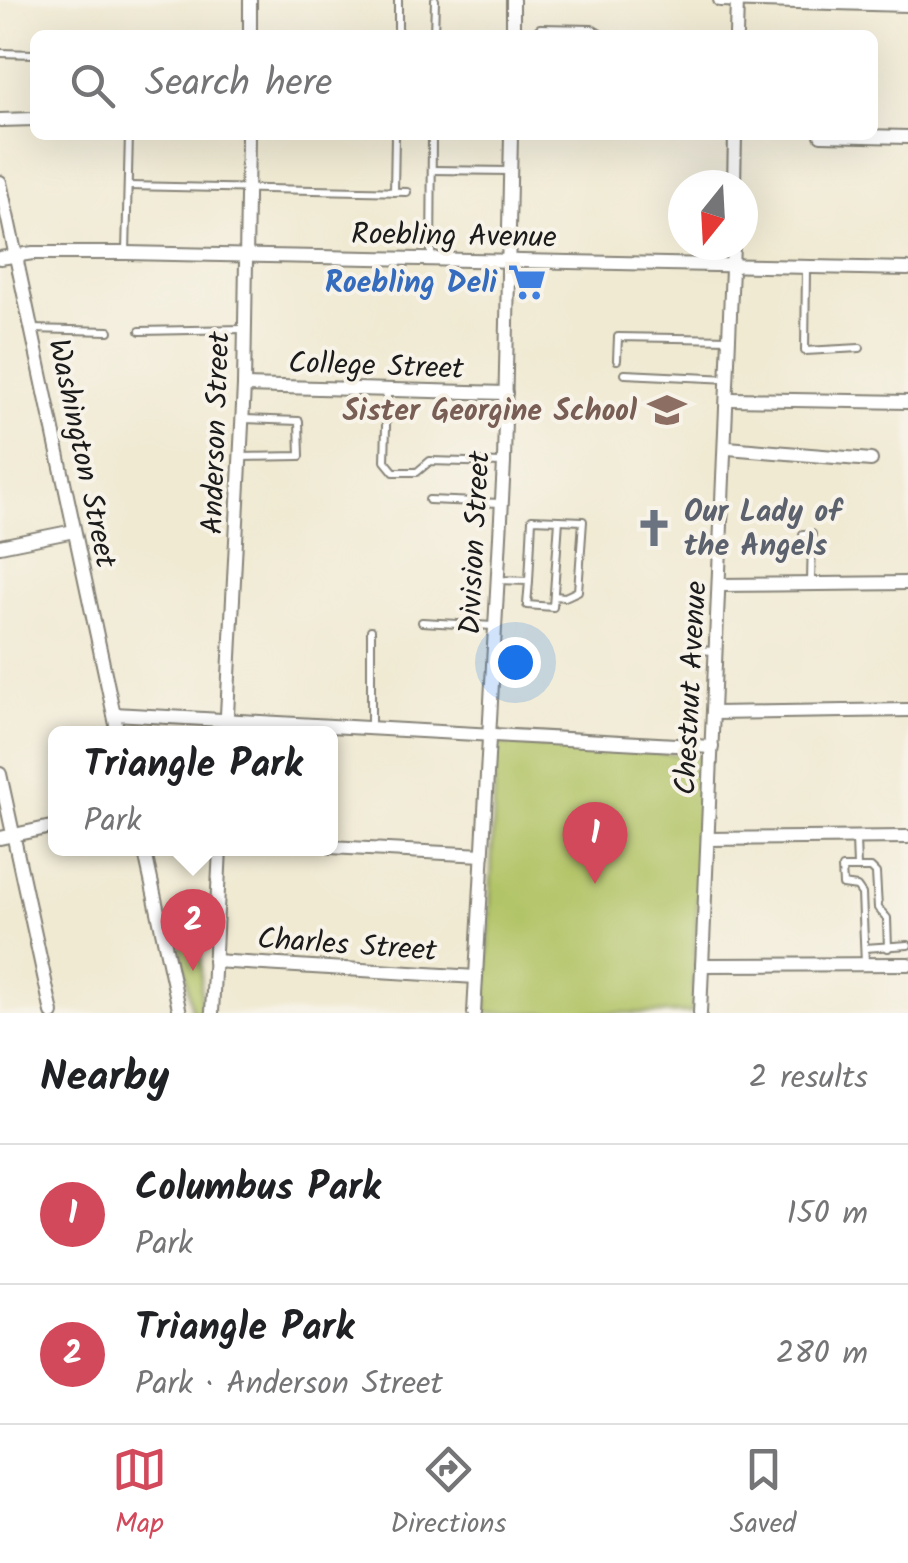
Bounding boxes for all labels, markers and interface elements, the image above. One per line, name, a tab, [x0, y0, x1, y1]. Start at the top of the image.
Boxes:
search box	[30, 30, 878, 140]
text: Search here	[145, 55, 332, 115]
icon: search	[65, 58, 120, 113]
north arrow	[668, 170, 758, 260]
street label: Roebling Avenue	[351, 211, 557, 263]
place label: Roebling Deli	[325, 260, 498, 308]
supermarket icon: Roebling Deli	[506, 261, 548, 303]
street label: Anderson Street	[189, 330, 245, 535]
street label: Washington Street	[33, 334, 129, 573]
street label: College Street	[287, 340, 465, 394]
place label: Sister Georgine School	[342, 388, 637, 436]
school or university icon: Sister Georgine School	[646, 389, 688, 431]
street label: Division Street	[447, 450, 505, 636]
place label: Our Lady of the Angels	[684, 489, 844, 571]
church icon: Our Lady of the Angels	[633, 507, 675, 549]
street label: Chestnut Avenue	[662, 580, 722, 796]
your location	[490, 637, 541, 688]
popup	[48, 726, 338, 856]
text: Triangle Park	[83, 736, 303, 796]
text: Park	[83, 796, 141, 847]
pin: 1	[562, 802, 628, 884]
pin: 2	[160, 888, 226, 971]
street label: Charles Street	[256, 916, 439, 976]
text: Nearby	[40, 1045, 169, 1112]
text: 2 results	[749, 1053, 868, 1104]
text: Columbus Park	[135, 1159, 381, 1219]
text: 1	[68, 1189, 77, 1240]
text: 150 m	[786, 1189, 868, 1240]
text: Park	[135, 1219, 193, 1270]
text: Triangle Park	[135, 1299, 354, 1359]
text: 2	[63, 1329, 82, 1380]
text: 280 m	[776, 1329, 868, 1380]
text: Park · Anderson Street	[135, 1359, 443, 1410]
tab: Map	[112, 1442, 167, 1547]
tab: Directions	[390, 1442, 506, 1547]
tab: Saved	[730, 1442, 796, 1547]

